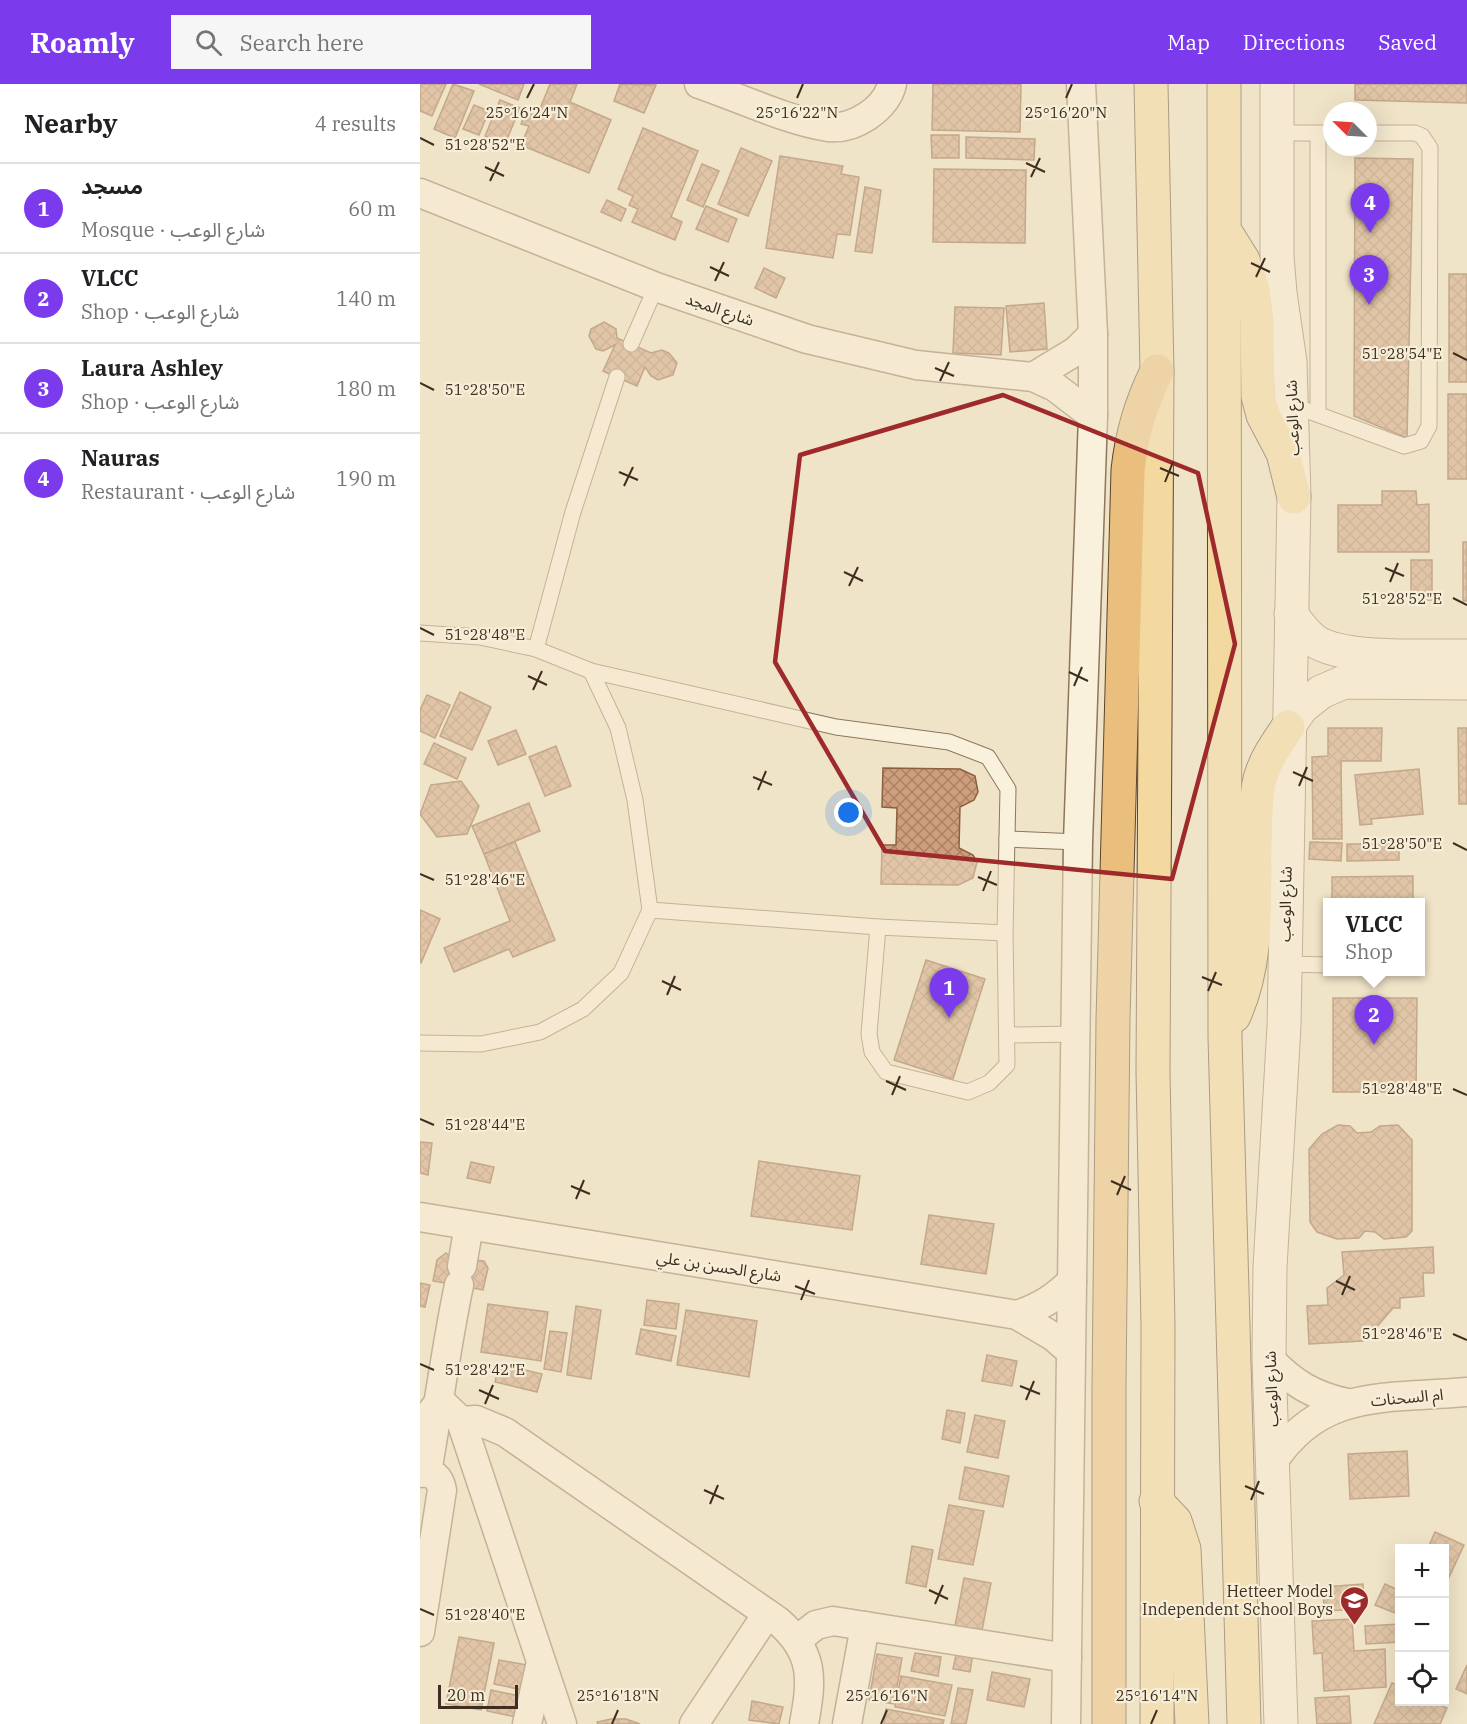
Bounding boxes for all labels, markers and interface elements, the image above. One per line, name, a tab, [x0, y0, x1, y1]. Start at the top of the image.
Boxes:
search box	[171, 15, 591, 69]
text: Roamly	[30, 24, 135, 61]
icon: search	[192, 26, 225, 59]
text: Search here	[240, 28, 364, 57]
text: Map	[1167, 28, 1210, 56]
text: Directions	[1243, 28, 1345, 56]
text: Saved	[1378, 28, 1437, 56]
north arrow	[1323, 102, 1377, 156]
text: 25°16'24"N	[486, 103, 568, 122]
text: 25°16'22"N	[756, 103, 838, 122]
text: 25°16'20"N	[1025, 103, 1107, 122]
text: Nearby	[24, 106, 118, 140]
text: 4 results	[315, 110, 396, 137]
text: 51°28'52"E	[445, 135, 525, 154]
text: مسجد	[81, 171, 143, 200]
pin: 4	[1350, 184, 1390, 233]
text: 1	[38, 195, 50, 222]
text: 60 m	[348, 195, 396, 222]
text: Mosque · شارع الوعب	[81, 216, 265, 243]
pin: 3	[1350, 256, 1388, 305]
text: VLCC	[81, 263, 138, 292]
text: 2	[38, 285, 50, 312]
text: 140 m	[336, 285, 396, 312]
street label: شارع المجد	[682, 288, 757, 333]
text: Shop · شارع الوعب	[81, 298, 240, 325]
text: 51°28'54"E	[1362, 344, 1442, 363]
text: Laura Ashley	[81, 353, 223, 382]
text: 3	[38, 375, 50, 402]
text: 180 m	[336, 375, 396, 402]
text: 51°28'50"E	[445, 380, 525, 399]
street label: شارع الوعب	[1281, 380, 1306, 456]
text: Shop · شارع الوعب	[81, 388, 240, 415]
text: Nauras	[81, 443, 160, 472]
text: 4	[38, 465, 50, 492]
text: 190 m	[336, 465, 396, 492]
text: Restaurant · شارع الوعب	[81, 478, 295, 505]
text: 51°28'52"E	[1362, 589, 1442, 608]
text: 51°28'48"E	[445, 625, 525, 644]
your location	[834, 798, 863, 827]
text: 51°28'50"E	[1362, 834, 1442, 853]
street label: شارع الوعب	[1274, 866, 1299, 942]
text: 51°28'46"E	[445, 870, 525, 889]
popup	[1323, 898, 1425, 976]
text: VLCC	[1345, 909, 1403, 938]
text: Shop	[1345, 938, 1393, 965]
pin: 1	[930, 968, 968, 1018]
pin: 2	[1354, 996, 1394, 1045]
text: 51°28'48"E	[1362, 1079, 1442, 1098]
text: 51°28'44"E	[445, 1115, 525, 1134]
street label: شارع الحسن بن علي	[655, 1246, 783, 1289]
text: 51°28'46"E	[1362, 1324, 1442, 1343]
street label: شارع الوعب	[1260, 1351, 1285, 1427]
text: 51°28'42"E	[445, 1360, 525, 1379]
street label: ام السحنات	[1370, 1384, 1445, 1413]
map controls	[1395, 1544, 1449, 1706]
button: +	[1395, 1544, 1449, 1598]
place label: Hetteer Model Independent School Boys	[1142, 1581, 1333, 1619]
school or university icon: Hetteer Model Independent School Boys	[1338, 1584, 1370, 1626]
button: −	[1395, 1598, 1449, 1652]
text: 51°28'40"E	[445, 1605, 525, 1624]
button: locate	[1395, 1652, 1449, 1706]
scale bar	[438, 1682, 518, 1710]
text: 20 m	[447, 1685, 485, 1705]
text: 25°16'18"N	[577, 1686, 659, 1705]
text: 25°16'16"N	[846, 1686, 928, 1705]
text: 25°16'14"N	[1116, 1686, 1198, 1705]

